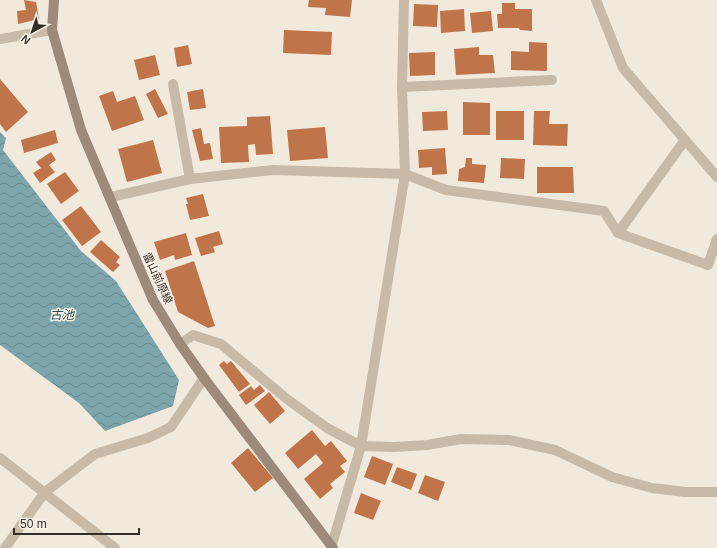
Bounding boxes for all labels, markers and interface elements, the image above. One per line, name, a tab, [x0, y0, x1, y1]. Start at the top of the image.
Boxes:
north arrow	[12, 12, 52, 52]
text: N	[19, 32, 32, 47]
street label: 雷山前原線	[141, 251, 175, 305]
water label: 古池	[50, 308, 75, 322]
scale bar	[14, 510, 139, 536]
text: 50 m	[20, 517, 47, 531]

